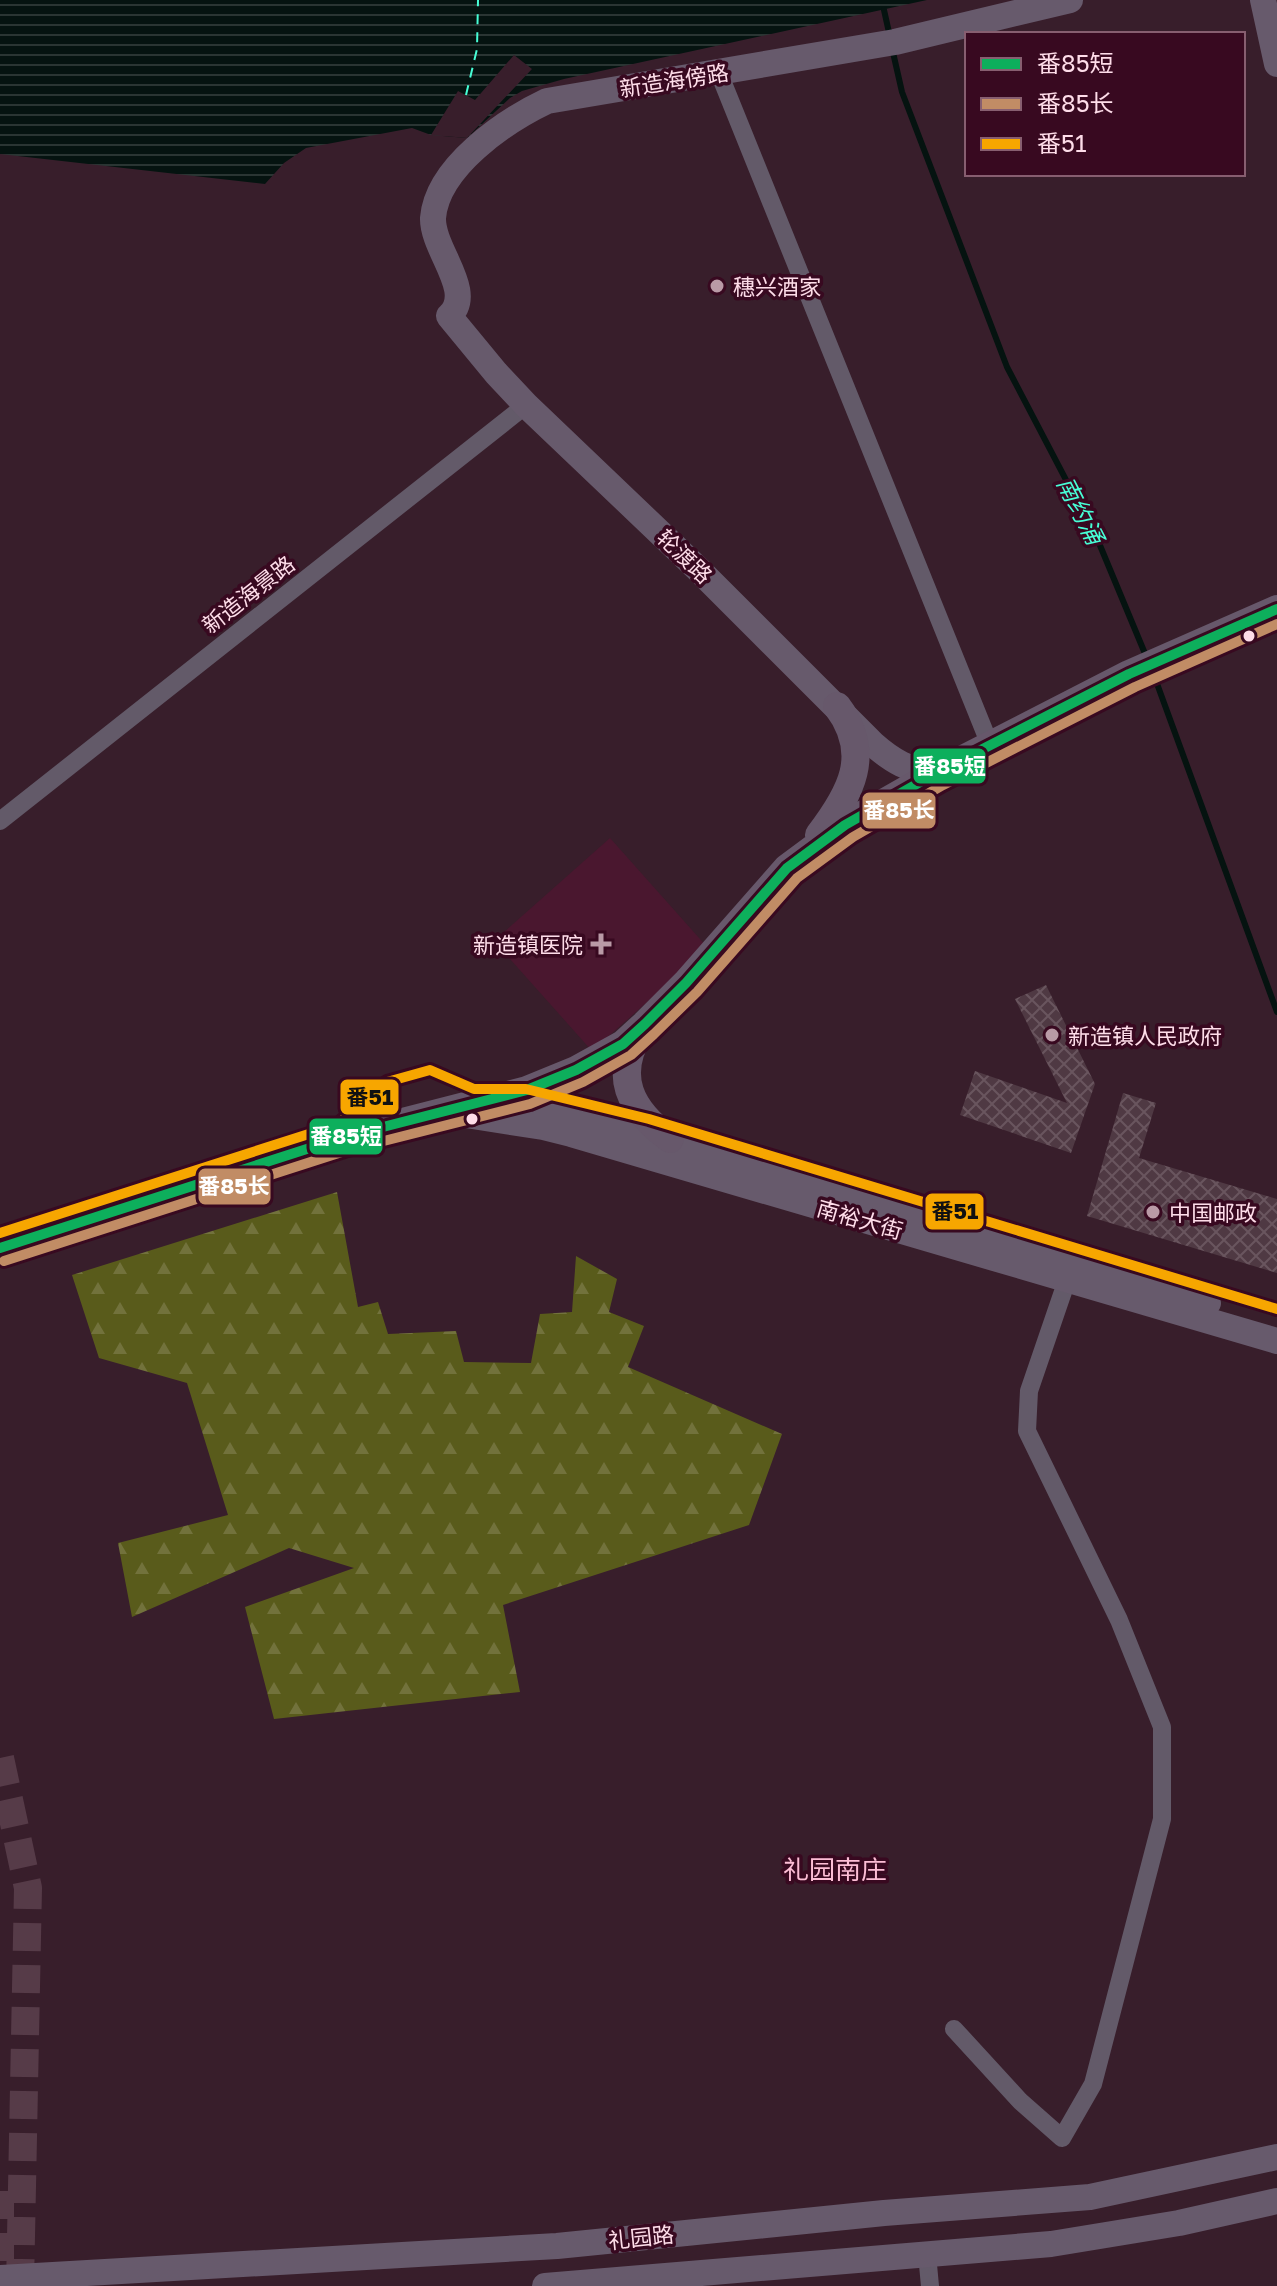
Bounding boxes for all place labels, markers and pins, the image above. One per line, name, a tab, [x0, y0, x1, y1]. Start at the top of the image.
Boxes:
place label: 穗兴酒家	[733, 273, 821, 300]
marker: 穗兴酒家	[708, 277, 726, 295]
unlabelled marker	[1241, 628, 1257, 644]
place label: 新造镇医院	[473, 931, 583, 958]
marker: 新造镇医院	[590, 933, 612, 955]
place label: 新造镇人民政府	[1068, 1022, 1222, 1049]
marker: 新造镇人民政府	[1043, 1026, 1061, 1044]
unlabelled marker	[464, 1111, 480, 1127]
place label: 中国邮政	[1169, 1199, 1257, 1226]
marker: 中国邮政	[1144, 1203, 1162, 1221]

